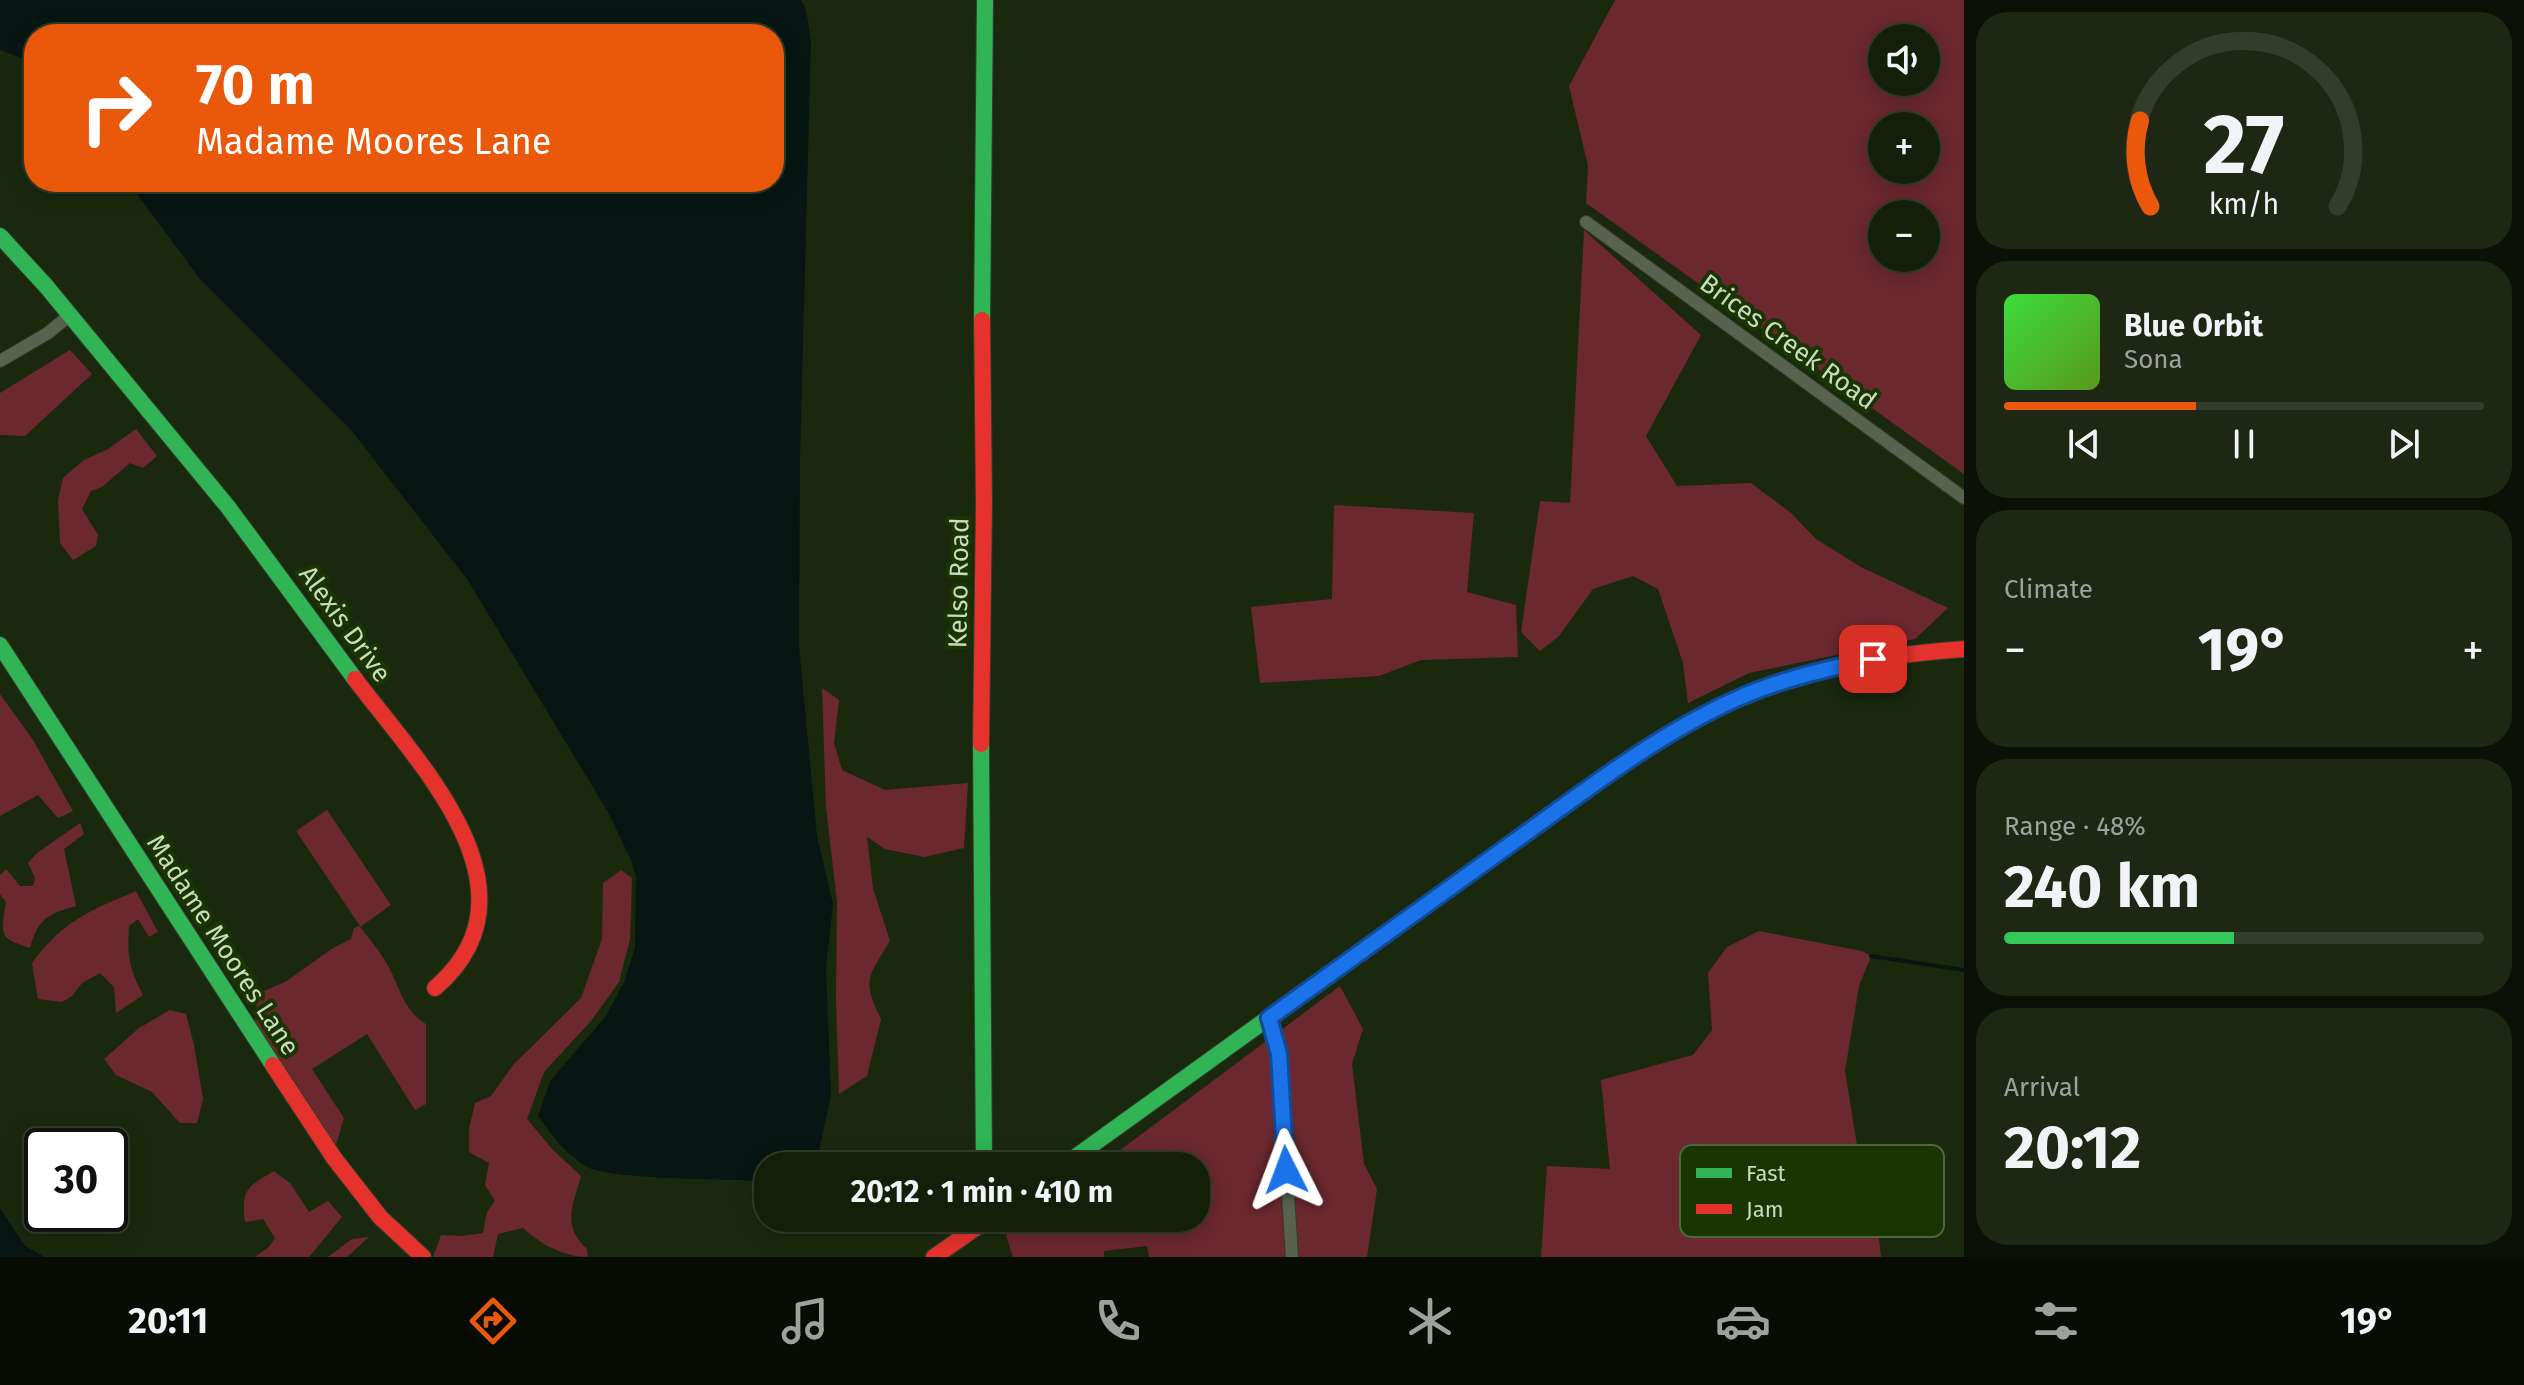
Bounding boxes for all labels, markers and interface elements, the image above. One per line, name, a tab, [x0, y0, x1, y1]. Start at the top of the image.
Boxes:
map controls	[1868, 24, 1940, 272]
button: sound	[1868, 24, 1940, 96]
text: 70 m	[196, 52, 315, 119]
icon: right	[64, 56, 168, 160]
text: 27	[2203, 94, 2285, 194]
button: +	[1868, 112, 1940, 184]
text: Madame Moores Lane	[196, 120, 551, 164]
text: km/h	[2209, 187, 2279, 222]
button: −	[1868, 200, 1940, 272]
street label: Brices Creek Road	[1694, 268, 1882, 416]
text: Blue Orbit	[2124, 308, 2263, 344]
text: Sona	[2124, 344, 2183, 375]
icon: previous	[2062, 422, 2106, 466]
icon: pause	[2222, 422, 2266, 466]
icon: next	[2382, 422, 2426, 466]
street label: Kelso Road	[942, 517, 976, 649]
street label: Alexis Drive	[292, 560, 398, 688]
text: Climate	[2004, 574, 2093, 605]
text: 19°	[2198, 614, 2290, 686]
text: −	[2004, 624, 2026, 677]
text: +	[2462, 624, 2484, 677]
pin	[1839, 625, 1907, 693]
icon: arrive	[1851, 637, 1895, 681]
text: Range · 48%	[2004, 811, 2146, 842]
street label: Madame Moores Lane	[140, 829, 306, 1061]
text: 240 km	[2004, 851, 2200, 923]
text: Arrival	[2004, 1072, 2080, 1103]
text: 20:12	[2004, 1112, 2141, 1184]
speed limit sign: 30	[24, 1128, 128, 1232]
position arrow	[1244, 1128, 1328, 1212]
legend	[1680, 1145, 1944, 1237]
text: Fast	[1746, 1160, 1786, 1187]
text: 20:12 · 1 min · 410 m	[851, 1174, 1113, 1210]
text: Jam	[1746, 1196, 1784, 1223]
icon: directions	[465, 1293, 521, 1349]
icon: music	[777, 1293, 833, 1349]
icon: phone	[1090, 1293, 1146, 1349]
icon: climate	[1402, 1293, 1458, 1349]
icon: car	[1715, 1293, 1771, 1349]
icon: filters	[2028, 1293, 2084, 1349]
text: 20:11	[128, 1299, 208, 1343]
text: 19°	[2340, 1299, 2396, 1343]

